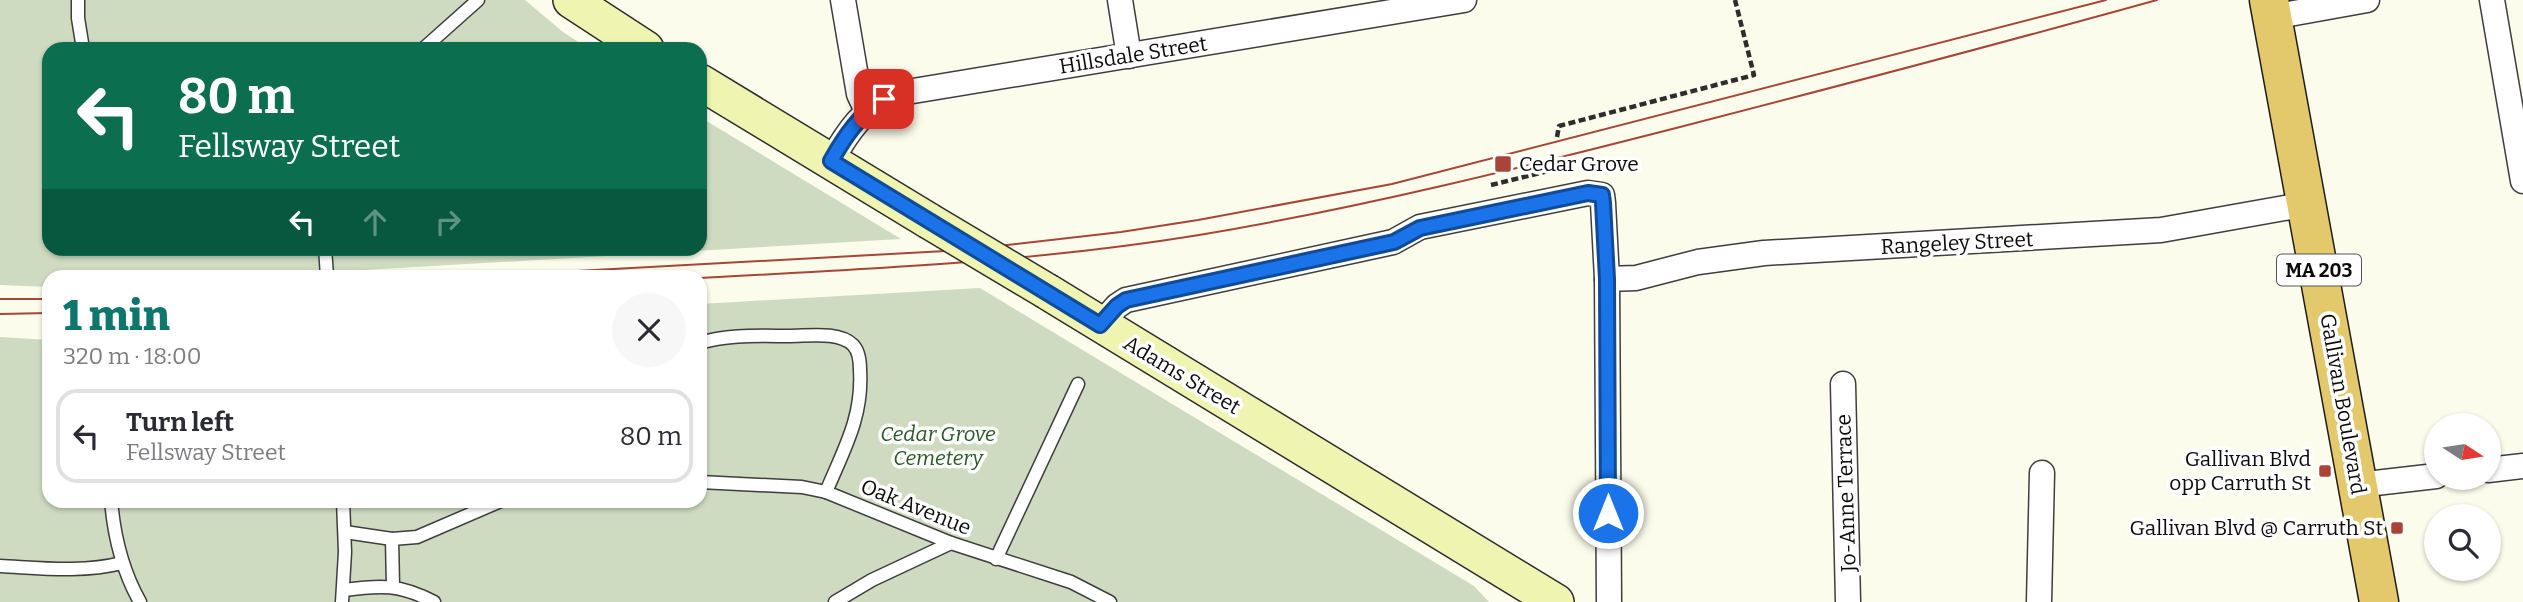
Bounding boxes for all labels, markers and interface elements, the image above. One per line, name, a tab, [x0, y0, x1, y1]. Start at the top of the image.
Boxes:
street label: Hillsdale Street	[1057, 30, 1209, 80]
text: 80 m	[178, 67, 294, 126]
pin	[854, 69, 914, 129]
icon: left	[63, 70, 154, 161]
icon: arrive	[865, 80, 903, 118]
text: Fellsway Street	[178, 127, 400, 165]
place label: Cedar Grove	[1519, 151, 1639, 177]
marker: Cedar Grove	[1493, 154, 1513, 174]
icon: left	[283, 203, 321, 241]
icon: ahead	[356, 203, 394, 241]
icon: right	[429, 203, 467, 241]
street label: Rangeley Street	[1880, 226, 2034, 260]
road number: MA 203	[2277, 254, 2361, 286]
text: 1 min	[63, 291, 170, 341]
button: close	[612, 293, 686, 367]
street label: Gallivan Boulevard	[2314, 312, 2372, 496]
street label: Adams Street	[1119, 330, 1245, 420]
text: 320 m · 18:00	[63, 342, 201, 370]
text: Turn left	[126, 407, 234, 438]
street label: Jo-Anne Terrace	[1830, 413, 1862, 574]
north arrow	[2424, 413, 2501, 490]
map controls	[2424, 413, 2501, 581]
icon: left	[67, 417, 105, 455]
text: 80 m	[620, 421, 682, 452]
park label: Cedar Grove Cemetery	[880, 421, 996, 471]
text: Fellsway Street	[126, 438, 286, 466]
place label: Gallivan Blvd opp Carruth St	[2169, 446, 2311, 496]
marker: Gallivan Blvd opp Carruth St	[2317, 463, 2333, 479]
street label: Oak Avenue	[857, 473, 975, 541]
position arrow	[1571, 476, 1645, 550]
button: search	[2424, 504, 2501, 581]
place label: Gallivan Blvd @ Carruth St	[2130, 515, 2383, 541]
marker: Gallivan Blvd @ Carruth St	[2389, 520, 2405, 536]

